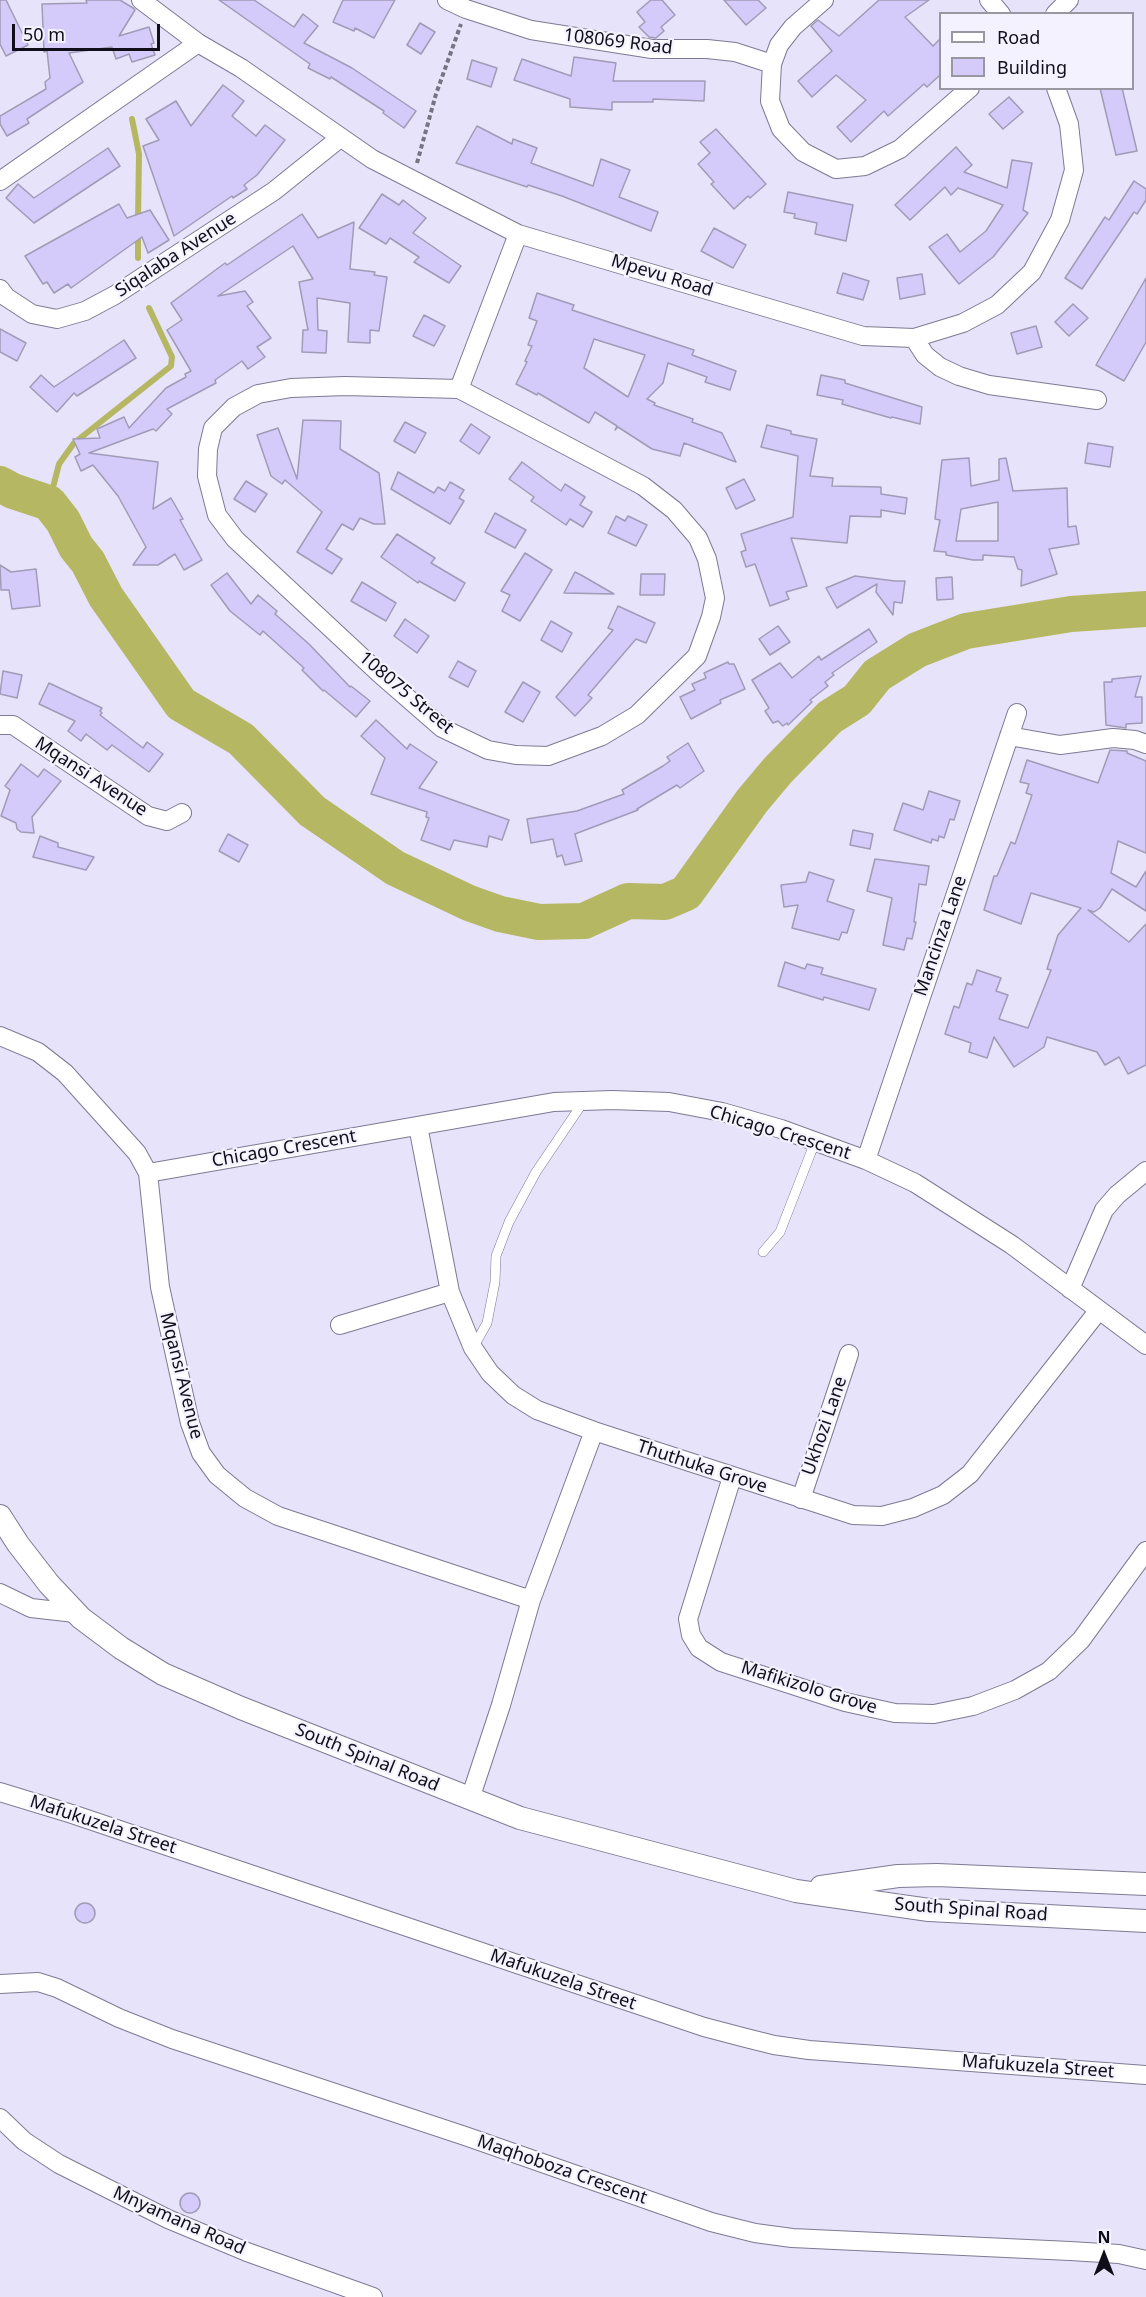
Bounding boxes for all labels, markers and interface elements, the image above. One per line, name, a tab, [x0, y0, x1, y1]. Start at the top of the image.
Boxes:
scale bar	[15, 12, 164, 50]
legend	[939, 12, 1134, 90]
text: 50 m	[23, 22, 65, 46]
street label: 108069 Road	[562, 25, 674, 59]
text: Road	[997, 25, 1040, 49]
text: Building	[997, 55, 1067, 79]
street label: Siqalaba Avenue	[112, 208, 240, 302]
street label: Mpevu Road	[608, 250, 716, 302]
street label: 108075 Street	[354, 647, 458, 739]
street label: Mqansi Avenue	[31, 733, 151, 821]
street label: Mancinza Lane	[910, 873, 972, 999]
street label: Chicago Crescent	[707, 1101, 853, 1165]
street label: Chicago Crescent	[210, 1126, 358, 1172]
street label: Mqansi Avenue	[155, 1310, 207, 1442]
street label: Ukhozi Lane	[798, 1374, 852, 1478]
street label: Thuthuka Grove	[634, 1436, 770, 1498]
street label: Mafikizolo Grove	[738, 1657, 880, 1719]
street label: South Spinal Road	[292, 1719, 442, 1797]
street label: Mafukuzela Street	[27, 1791, 179, 1859]
street label: South Spinal Road	[894, 1894, 1048, 1926]
street label: Mafukuzela Street	[487, 1945, 639, 2015]
street label: Mafukuzela Street	[961, 2051, 1115, 2083]
street label: Maqhoboza Crescent	[474, 2131, 650, 2209]
street label: Mnyamana Road	[109, 2182, 249, 2260]
north arrow	[1074, 2225, 1134, 2285]
text: N	[1097, 2226, 1111, 2248]

